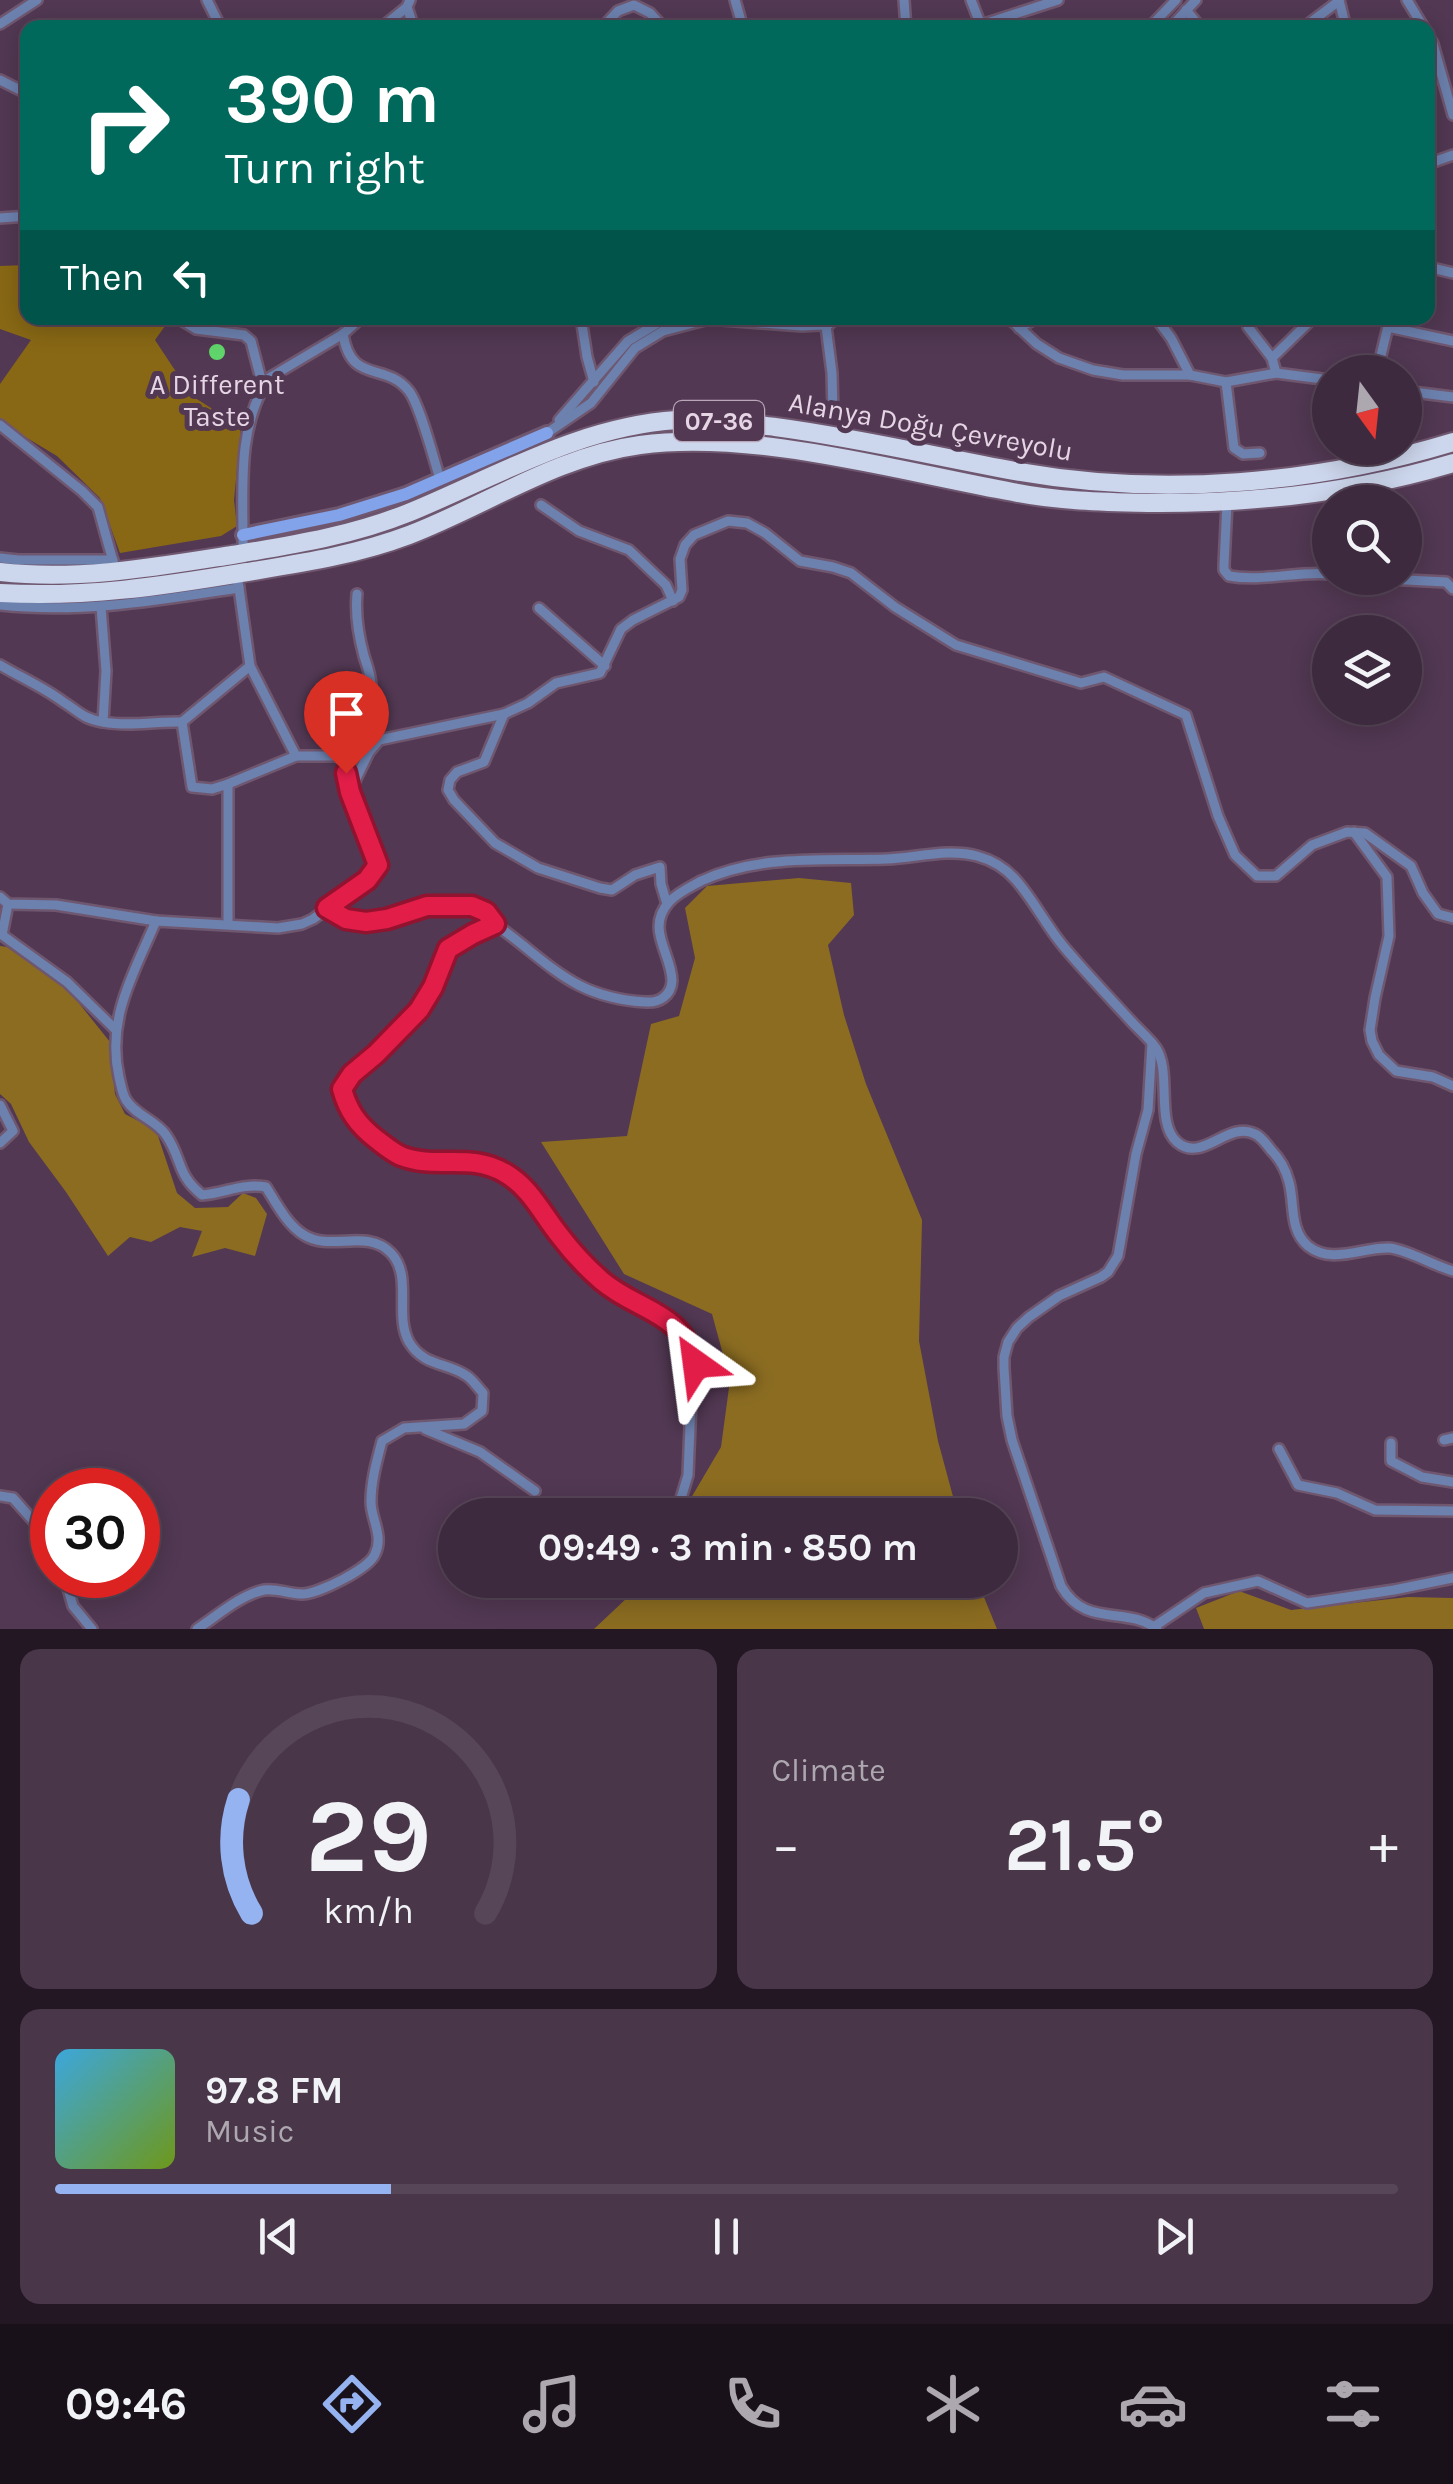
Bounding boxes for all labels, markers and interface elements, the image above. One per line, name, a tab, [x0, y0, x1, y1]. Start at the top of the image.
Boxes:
text: 390 m	[225, 58, 440, 140]
icon: right	[60, 60, 190, 190]
text: Turn right	[225, 142, 425, 194]
icon: left	[164, 250, 219, 305]
text: Then	[60, 255, 144, 300]
marker: A Different Taste	[206, 341, 228, 363]
north arrow	[1312, 355, 1422, 465]
map controls	[1312, 355, 1422, 725]
place label: A Different Taste	[149, 368, 285, 433]
street label: Alanya Doğu Çevreyolu	[786, 385, 1075, 468]
road number: 07-36	[674, 401, 764, 441]
button: search	[1312, 485, 1422, 595]
button: layers	[1312, 615, 1422, 725]
pin	[304, 671, 389, 774]
icon: arrive	[319, 686, 374, 741]
position arrow	[644, 1312, 748, 1416]
speed limit sign: 30	[30, 1468, 160, 1598]
text: 09:49 · 3 min · 850 m	[538, 1525, 918, 1570]
text: Climate	[772, 1752, 886, 1789]
text: 29	[305, 1776, 431, 1897]
text: 21.5°	[1004, 1801, 1165, 1889]
text: −	[772, 1813, 800, 1877]
text: +	[1369, 1813, 1398, 1877]
text: km/h	[323, 1890, 414, 1932]
text: 97.8 FM	[205, 2068, 343, 2113]
text: Music	[205, 2113, 294, 2150]
icon: previous	[251, 2209, 306, 2264]
icon: pause	[699, 2209, 754, 2264]
icon: next	[1147, 2209, 1202, 2264]
icon: directions	[317, 2369, 387, 2439]
icon: music	[517, 2369, 587, 2439]
icon: phone	[718, 2369, 788, 2439]
icon: climate	[918, 2369, 988, 2439]
icon: car	[1118, 2369, 1188, 2439]
icon: filters	[1318, 2369, 1388, 2439]
text: 09:46	[65, 2378, 187, 2430]

